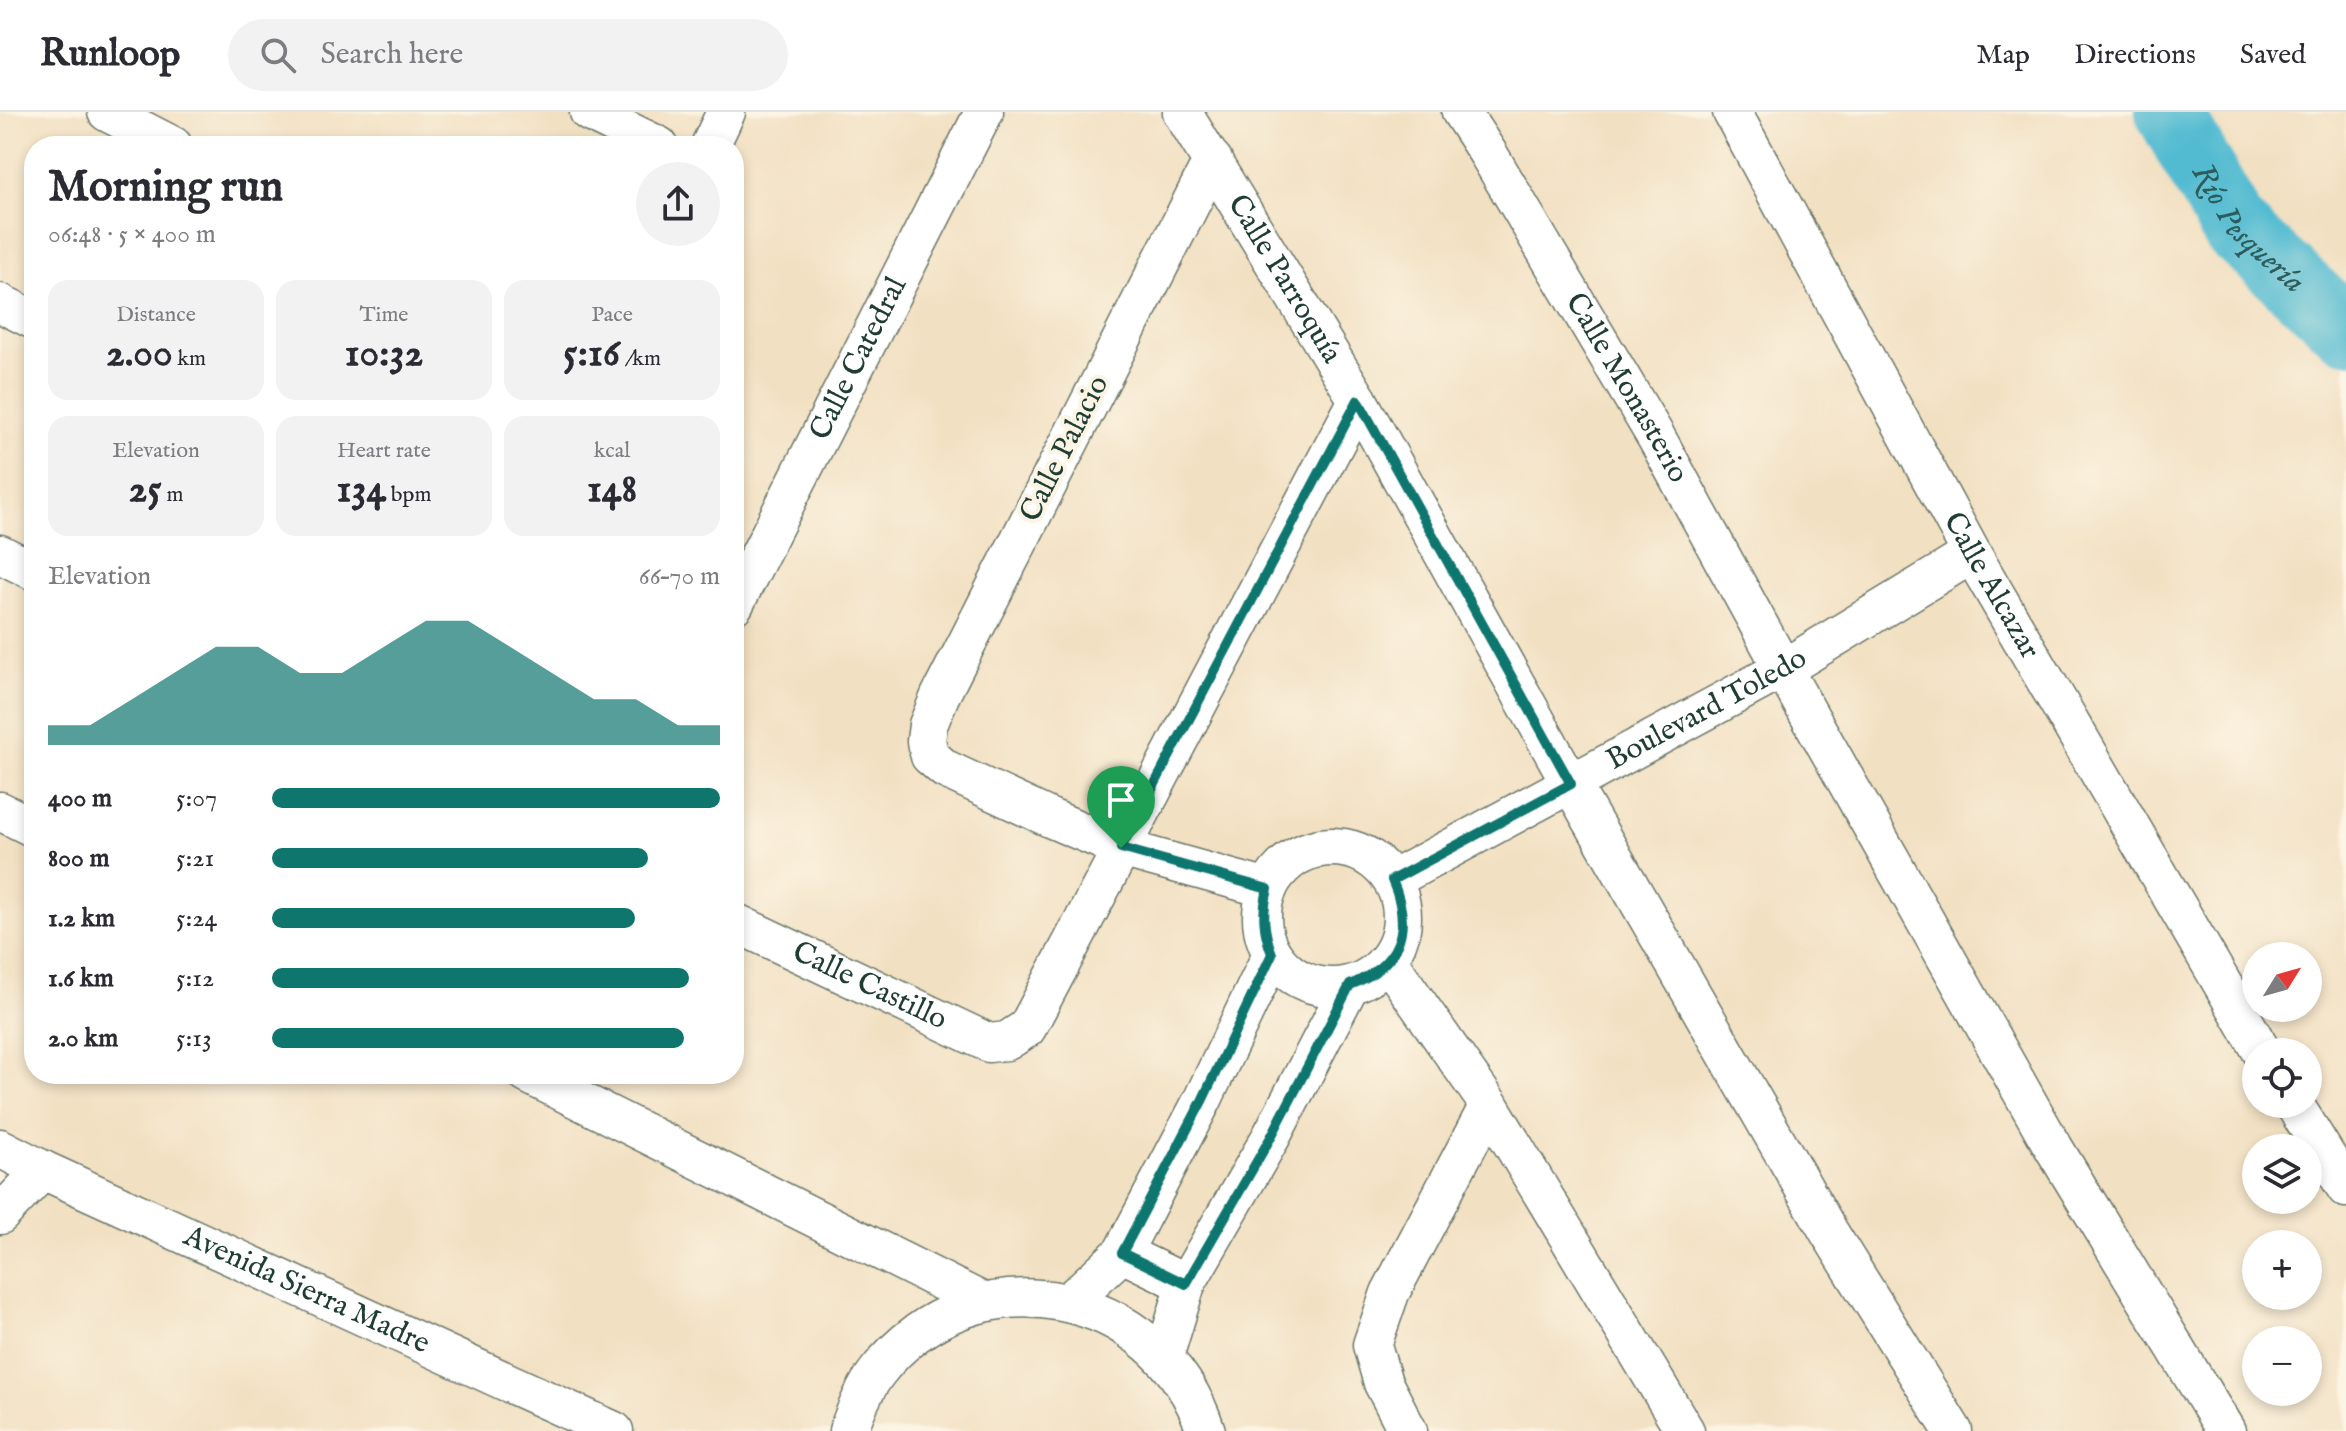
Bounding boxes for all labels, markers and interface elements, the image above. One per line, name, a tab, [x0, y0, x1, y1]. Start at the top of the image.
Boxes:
search box	[228, 19, 788, 91]
text: Runloop	[40, 31, 180, 79]
icon: search	[256, 33, 300, 77]
text: Search here	[320, 36, 463, 74]
text: Map	[1976, 38, 2030, 73]
text: Directions	[2074, 38, 2196, 73]
text: Saved	[2240, 38, 2306, 73]
water label: Río Pesquería	[2182, 156, 2314, 303]
text: Morning run	[48, 160, 283, 216]
button: share	[636, 162, 720, 246]
street label: Calle Parroquía	[1218, 188, 1350, 371]
text: 06:48 · 5 × 400 m	[48, 218, 216, 251]
street label: Calle Catedral	[802, 270, 916, 447]
street label: Calle Monasterio	[1556, 286, 1697, 490]
text: Distance	[116, 301, 196, 329]
text: Time	[360, 301, 408, 329]
text: Pace	[591, 301, 633, 329]
text: 2.00	[106, 329, 173, 380]
text: 10:32	[345, 329, 423, 380]
text: 5:16	[563, 329, 620, 380]
text: km	[173, 345, 206, 373]
text: /km	[620, 345, 661, 373]
street label: Calle Palacio	[1012, 369, 1118, 529]
text: Elevation	[112, 437, 200, 465]
text: Heart rate	[337, 437, 431, 465]
text: kcal	[594, 437, 630, 465]
text: 25	[129, 465, 162, 516]
text: 134	[337, 465, 386, 516]
text: 148	[587, 465, 637, 516]
text: m	[162, 481, 183, 509]
text: bpm	[386, 481, 431, 509]
street label: Calle Alcazar	[1934, 506, 2048, 666]
text: Elevation	[48, 560, 151, 593]
text: 66–70 m	[639, 560, 720, 593]
street label: Boulevard Toledo	[1600, 640, 1814, 780]
pin	[1087, 766, 1155, 848]
icon: arrive	[1099, 778, 1143, 822]
text: 400 m	[48, 782, 112, 815]
text: 5:07	[176, 782, 217, 815]
text: 800 m	[48, 842, 110, 875]
text: 5:21	[176, 842, 214, 875]
text: 1.2 km	[48, 902, 115, 935]
text: 5:24	[176, 902, 217, 935]
street label: Calle Castillo	[786, 933, 953, 1039]
north arrow	[2242, 942, 2322, 1022]
map controls	[2242, 942, 2322, 1406]
text: 1.6 km	[48, 962, 114, 995]
text: 5:12	[176, 962, 214, 995]
text: 2.0 km	[48, 1022, 118, 1055]
text: 5:13	[176, 1022, 212, 1055]
button: locate	[2242, 1038, 2322, 1118]
button: layers	[2242, 1134, 2322, 1214]
street label: Avenida Sierra Madre	[176, 1217, 436, 1363]
button: +	[2242, 1230, 2322, 1310]
button: −	[2242, 1326, 2322, 1406]

